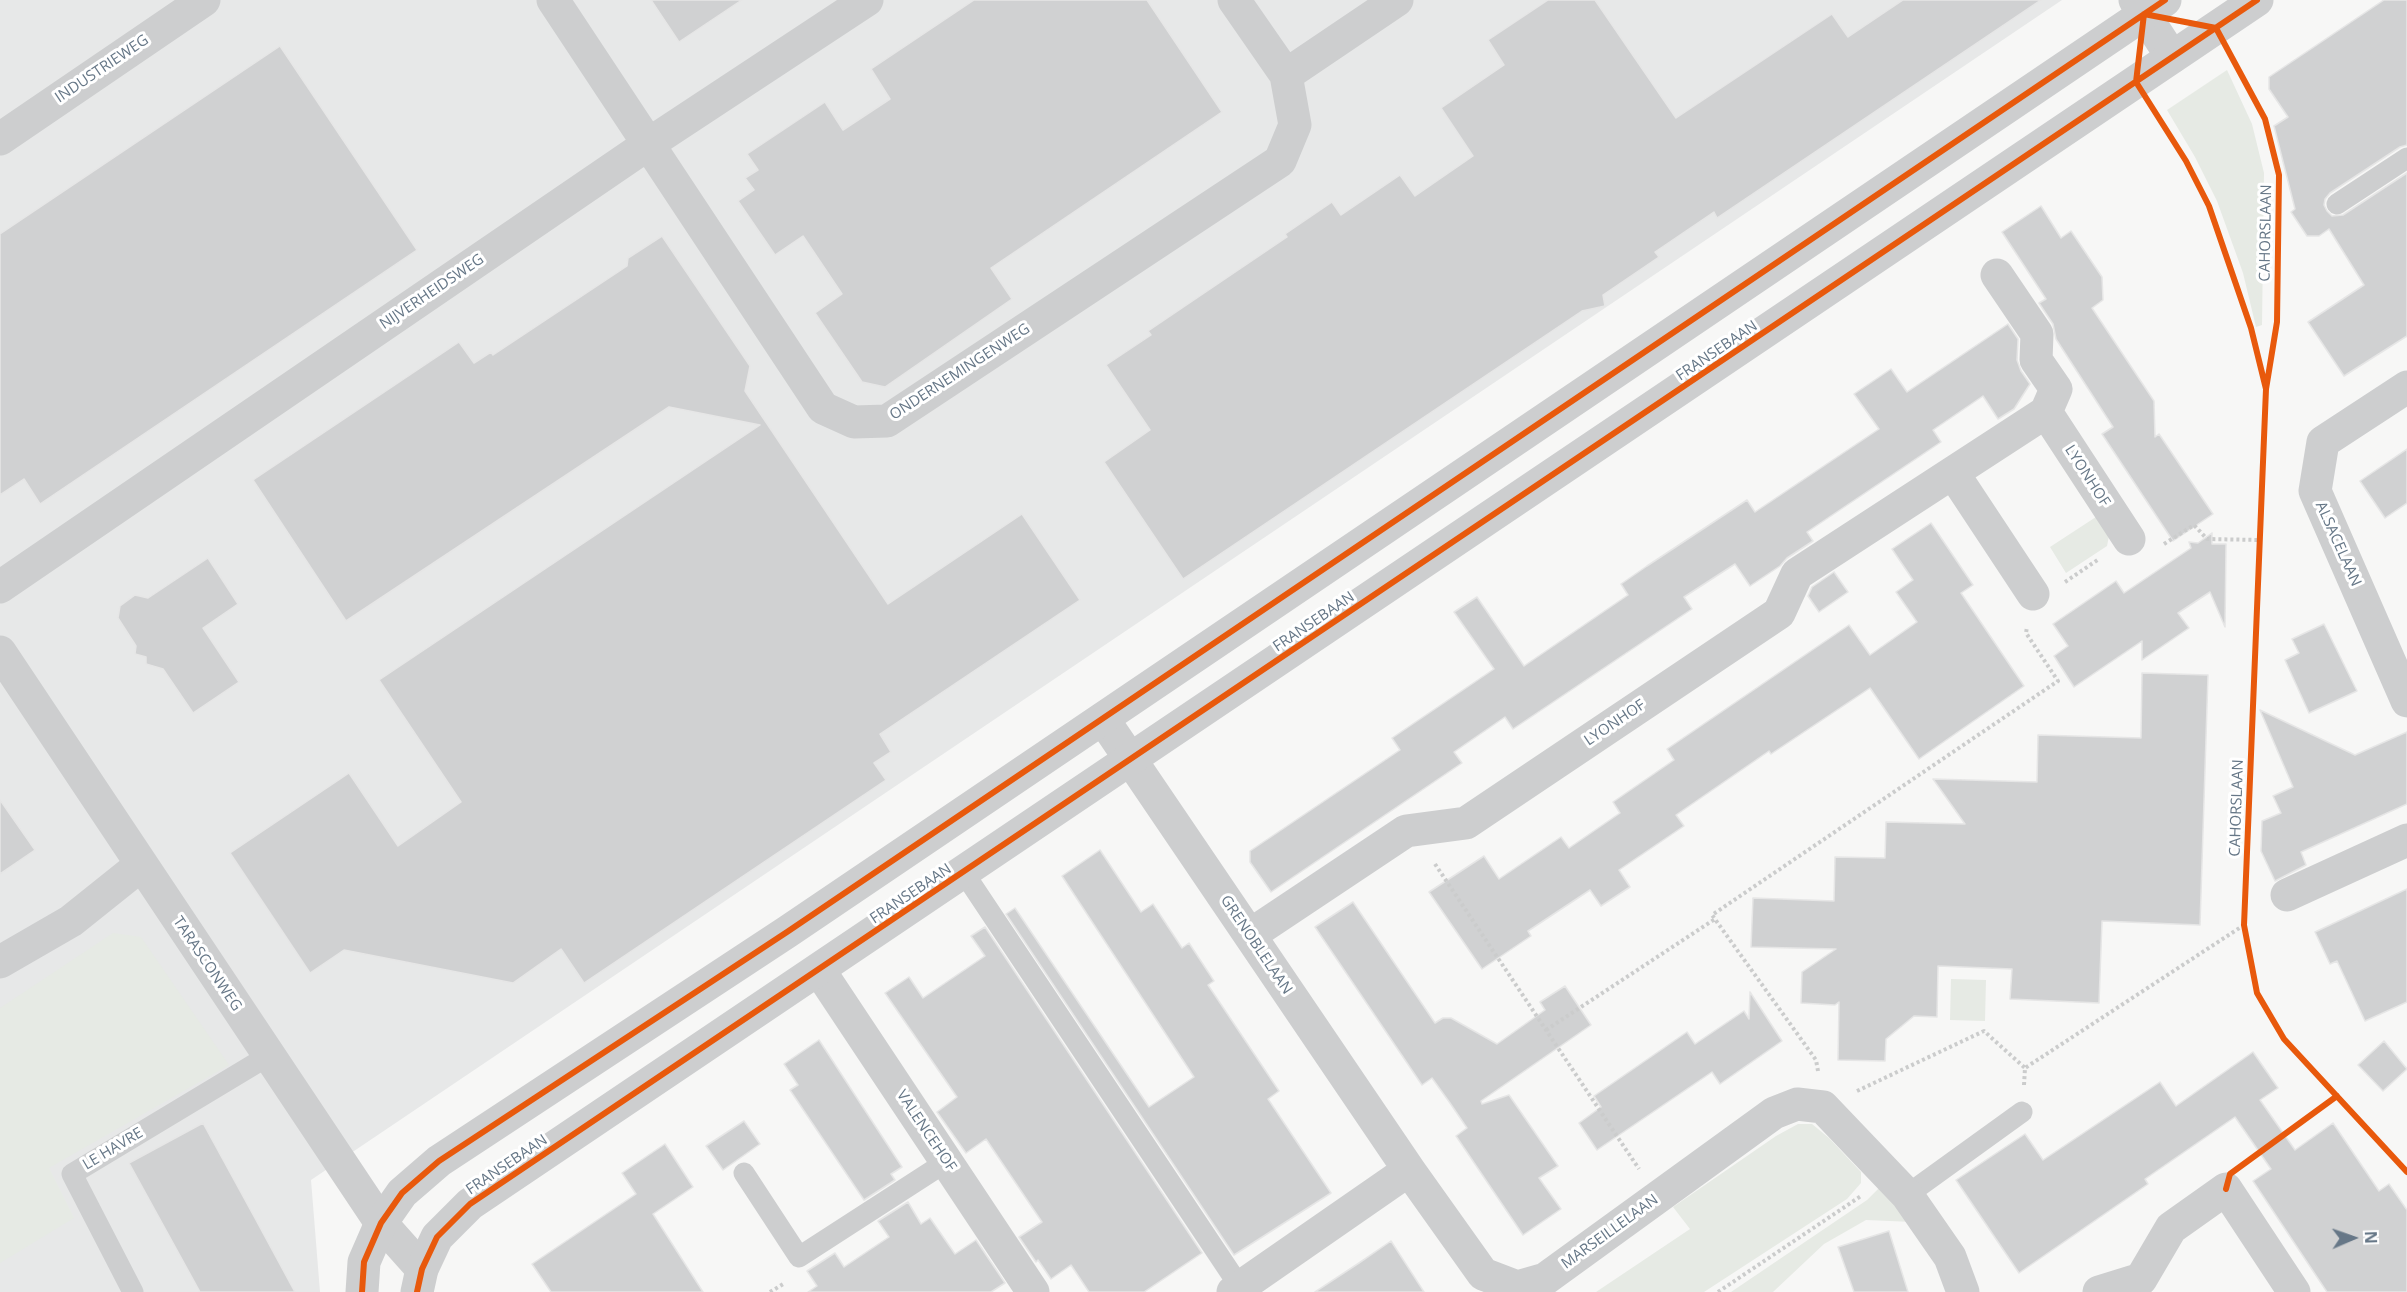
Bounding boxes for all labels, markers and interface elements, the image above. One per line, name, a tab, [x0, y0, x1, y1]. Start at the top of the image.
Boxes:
street label: INDUSTRIEWEG	[52, 31, 152, 107]
street label: CAHORSLAAN	[2256, 184, 2276, 282]
street label: NIJVERHEIDSWEG	[376, 250, 488, 334]
street label: FRANSEBAAN	[1673, 317, 1761, 385]
street label: ONDERNEMINGENWEG	[886, 320, 1034, 424]
street label: LYONHOF	[2060, 442, 2114, 510]
street label: ALSACELAAN	[2311, 499, 2365, 589]
street label: FRANSEBAAN	[1270, 588, 1358, 656]
street label: LYONHOF	[1581, 696, 1649, 750]
street label: CAHORSLAAN	[2226, 759, 2248, 857]
street label: FRANSEBAAN	[867, 860, 955, 928]
street label: GRENOBLELAAN	[1216, 892, 1296, 998]
street label: TARASCONWEG	[169, 913, 245, 1015]
street label: VALENCEHOF	[892, 1087, 960, 1175]
street label: LE HAVRE	[80, 1124, 146, 1174]
street label: FRANSEBAAN	[463, 1131, 551, 1199]
street label: MARSEILLELAAN	[1558, 1191, 1662, 1273]
north arrow	[2323, 1208, 2383, 1268]
text: N	[2360, 1230, 2382, 1244]

